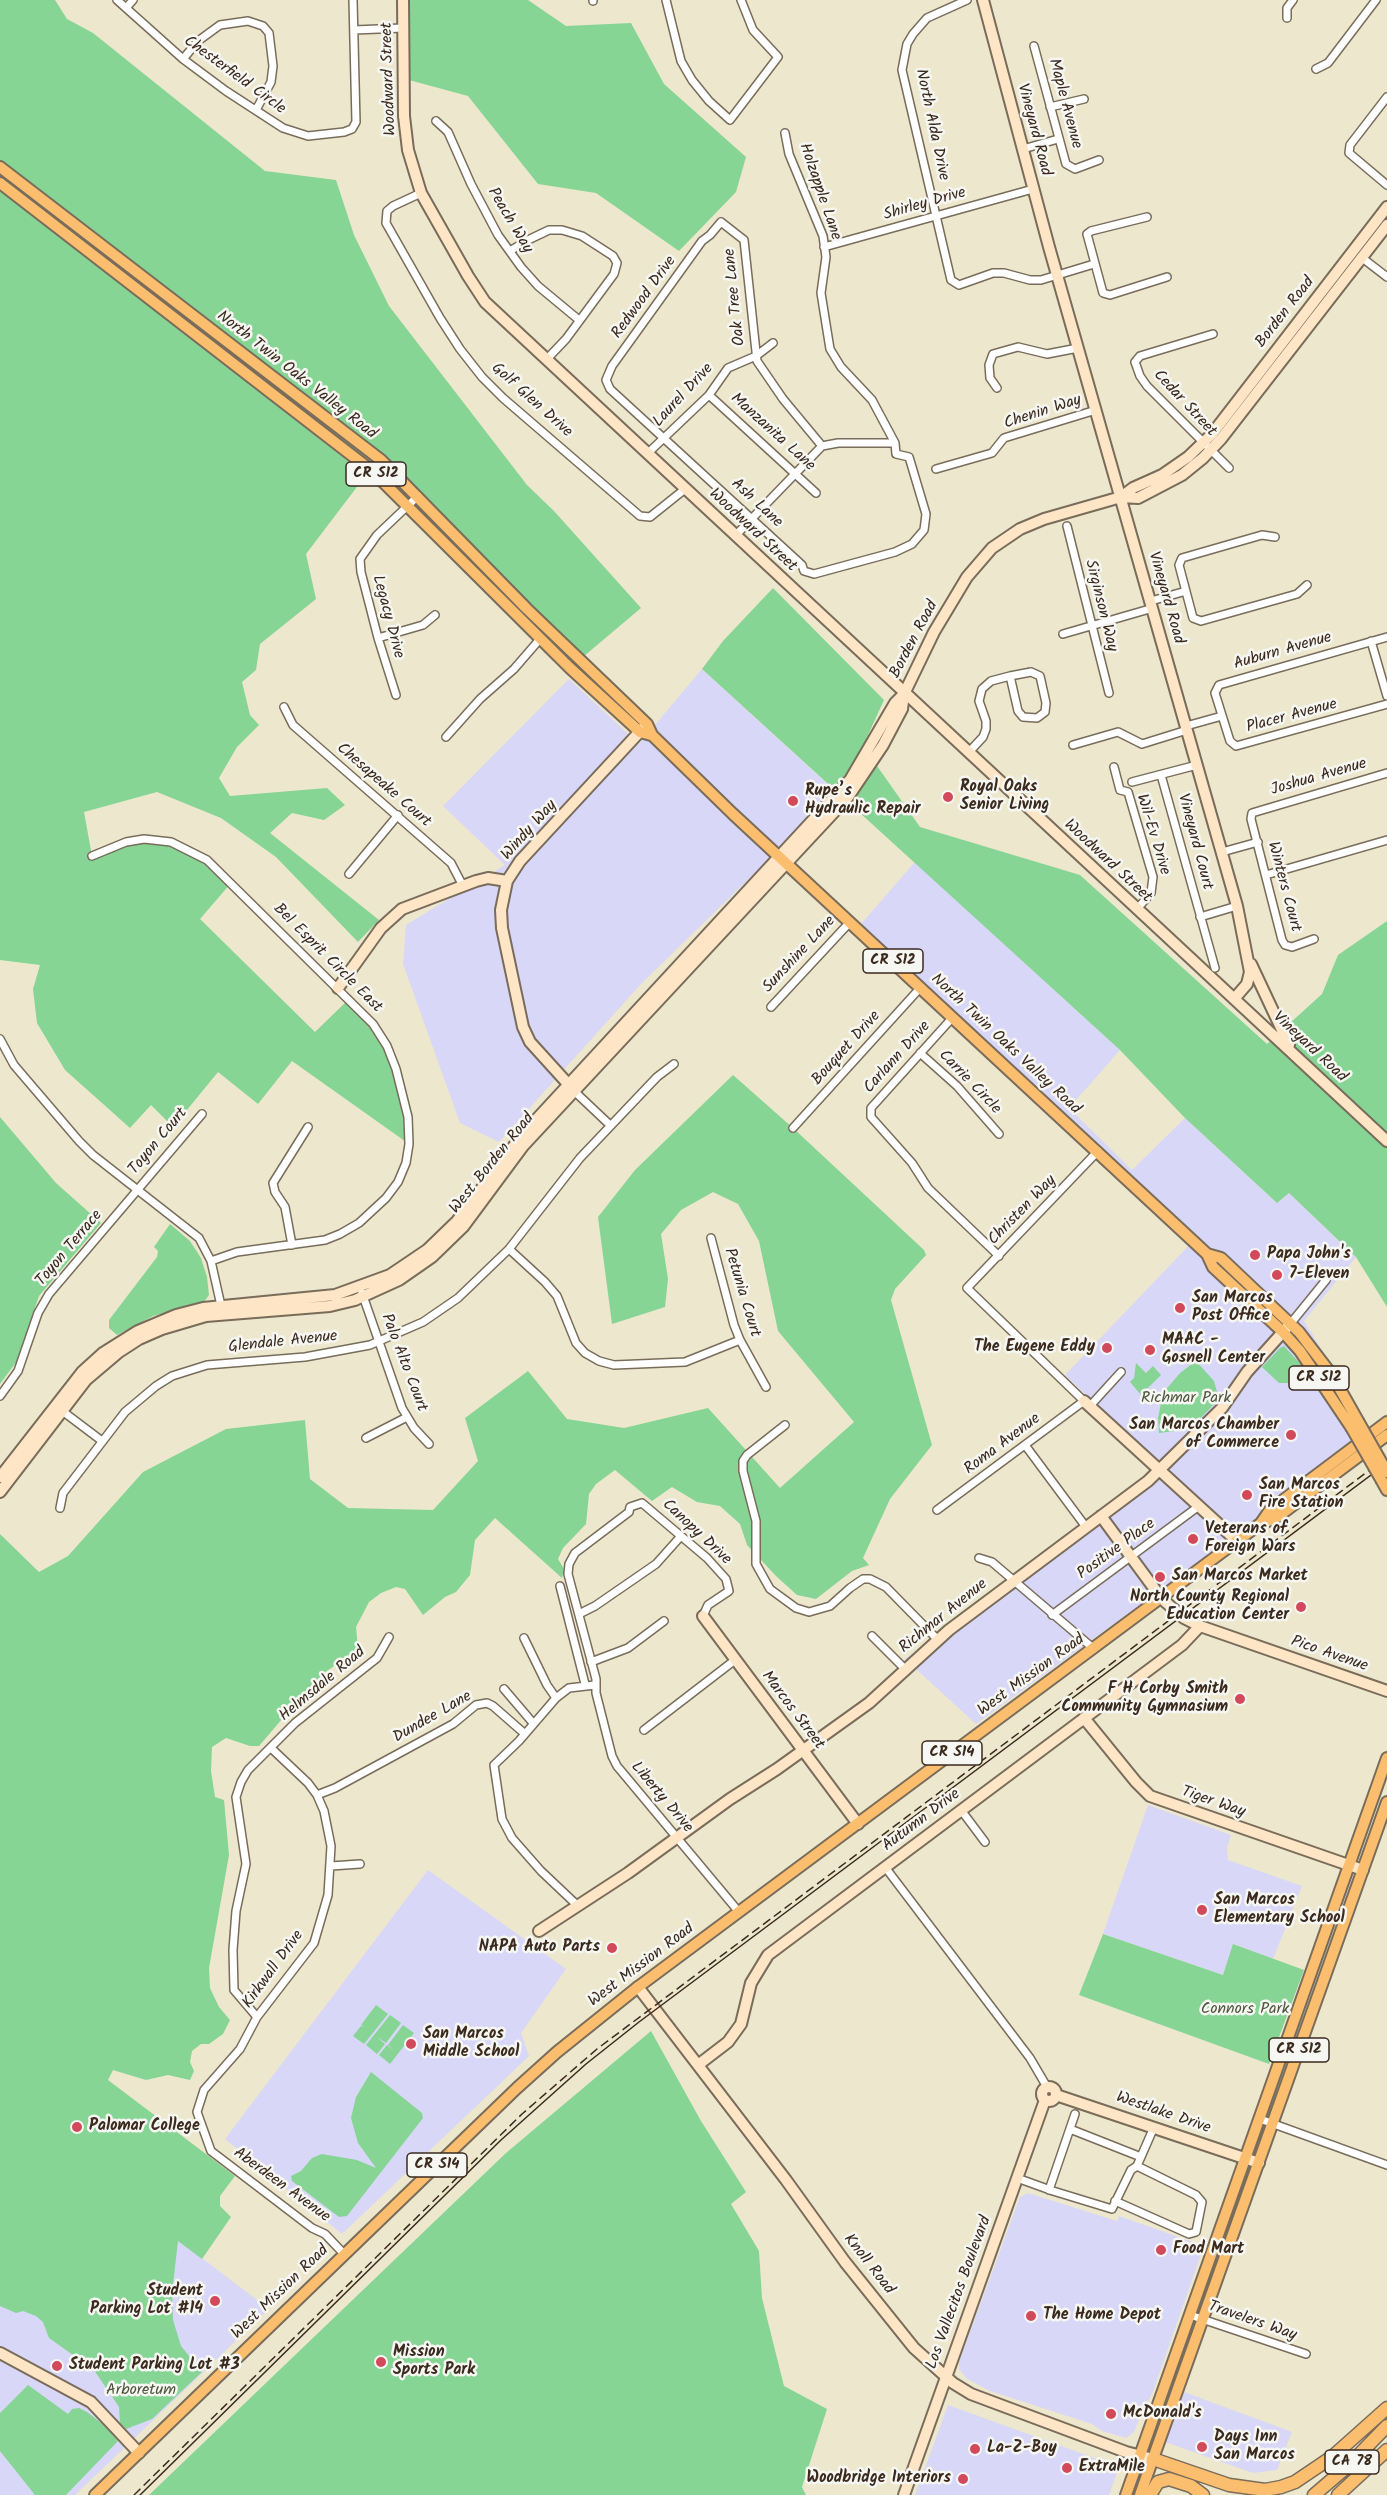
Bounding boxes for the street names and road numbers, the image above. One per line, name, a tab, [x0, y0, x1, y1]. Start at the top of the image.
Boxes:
street label: Woodward Street	[378, 22, 402, 136]
street label: Chesterfield Circle	[179, 32, 289, 120]
street label: Maple Avenue	[1043, 57, 1085, 151]
street label: North Alda Drive	[910, 68, 952, 182]
street label: Vineyard Road	[1011, 82, 1055, 178]
street label: Holzapple Lane	[793, 141, 845, 243]
street label: Shirley Drive	[882, 184, 968, 226]
street label: Peach Way	[482, 185, 536, 257]
street label: Oak Tree Lane	[721, 247, 751, 347]
street label: Redwood Drive	[609, 253, 681, 343]
street label: Borden Road	[1252, 274, 1320, 352]
street label: North Twin Oaks Valley Road	[212, 308, 380, 444]
street label: Golf Glen Drive	[486, 360, 576, 442]
street label: Laurel Drive	[650, 360, 718, 432]
street label: Cedar Street	[1148, 367, 1220, 441]
street label: Manzanita Lane	[726, 390, 818, 476]
street label: Chenin Way	[1002, 391, 1084, 435]
road number: CR S12	[346, 462, 406, 486]
street label: Ash Lane	[726, 475, 786, 533]
street label: Woodward Street	[704, 485, 800, 577]
street label: Vineyard Road	[1143, 550, 1187, 646]
street label: Sirginson Way	[1079, 558, 1121, 654]
street label: Legacy Drive	[367, 573, 407, 661]
street label: Borden Road	[887, 598, 943, 682]
street label: Auburn Avenue	[1232, 629, 1334, 675]
street label: Placer Avenue	[1244, 696, 1340, 738]
street label: Chesapeake Court	[332, 740, 434, 832]
street label: Joshua Avenue	[1269, 755, 1369, 801]
street label: Wil-Ev Drive	[1131, 792, 1173, 878]
street label: Vineyard Court	[1172, 792, 1216, 892]
street label: Windy Way	[498, 797, 562, 865]
street label: Woodward Street	[1059, 816, 1155, 908]
street label: Winters Court	[1262, 840, 1304, 934]
street label: Bel Esprit Circle East	[268, 900, 386, 1018]
street label: Sunshine Lane	[760, 913, 840, 997]
road number: CR S12	[863, 949, 923, 973]
street label: North Twin Oaks Valley Road	[926, 971, 1084, 1119]
street label: Bouquet Drive	[809, 1008, 885, 1090]
street label: Vineyard Road	[1268, 1009, 1350, 1087]
street label: Carlann Drive	[861, 1018, 935, 1098]
street label: Carrie Circle	[934, 1047, 1004, 1119]
street label: Toyon Court	[125, 1105, 193, 1179]
street label: West Borden Road	[446, 1110, 540, 1218]
street label: Christen Way	[985, 1172, 1061, 1250]
street label: Toyon Terrace	[33, 1207, 107, 1291]
street label: Petunia Court	[718, 1246, 764, 1340]
street label: Palo Alto Court	[376, 1311, 430, 1415]
street label: Glendale Avenue	[228, 1328, 338, 1358]
road number: CR S12	[1289, 1366, 1349, 1390]
street label: Roma Avenue	[961, 1410, 1045, 1480]
street label: Canopy Drive	[657, 1496, 735, 1570]
street label: Positive Place	[1074, 1515, 1160, 1585]
street label: Richmar Avenue	[896, 1576, 992, 1658]
street label: West Mission Road	[975, 1631, 1089, 1721]
street label: Pico Avenue	[1288, 1633, 1370, 1677]
street label: Helmsdale Road	[276, 1643, 370, 1727]
street label: Marcos Street	[756, 1668, 828, 1754]
street label: Dundee Lane	[390, 1688, 476, 1748]
road number: CR S14	[922, 1741, 982, 1765]
street label: Liberty Drive	[626, 1759, 696, 1837]
street label: Tiger Way	[1178, 1783, 1248, 1823]
street label: Autumn Drive	[879, 1786, 965, 1856]
street label: West Mission Road	[585, 1920, 699, 2012]
street label: Kirkwall Drive	[239, 1927, 309, 2013]
road number: CR S12	[1269, 2038, 1329, 2062]
street label: Westlake Drive	[1113, 2089, 1213, 2139]
street label: Aberdeen Avenue	[229, 2144, 333, 2228]
road number: CR S14	[407, 2153, 467, 2177]
street label: Los Vallecitos Boulevard	[923, 2214, 997, 2372]
street label: Knoll Road	[838, 2231, 898, 2299]
street label: West Mission Road	[229, 2242, 333, 2344]
street label: Travelers Way	[1205, 2298, 1299, 2346]
road number: CA 78	[1325, 2450, 1379, 2474]

